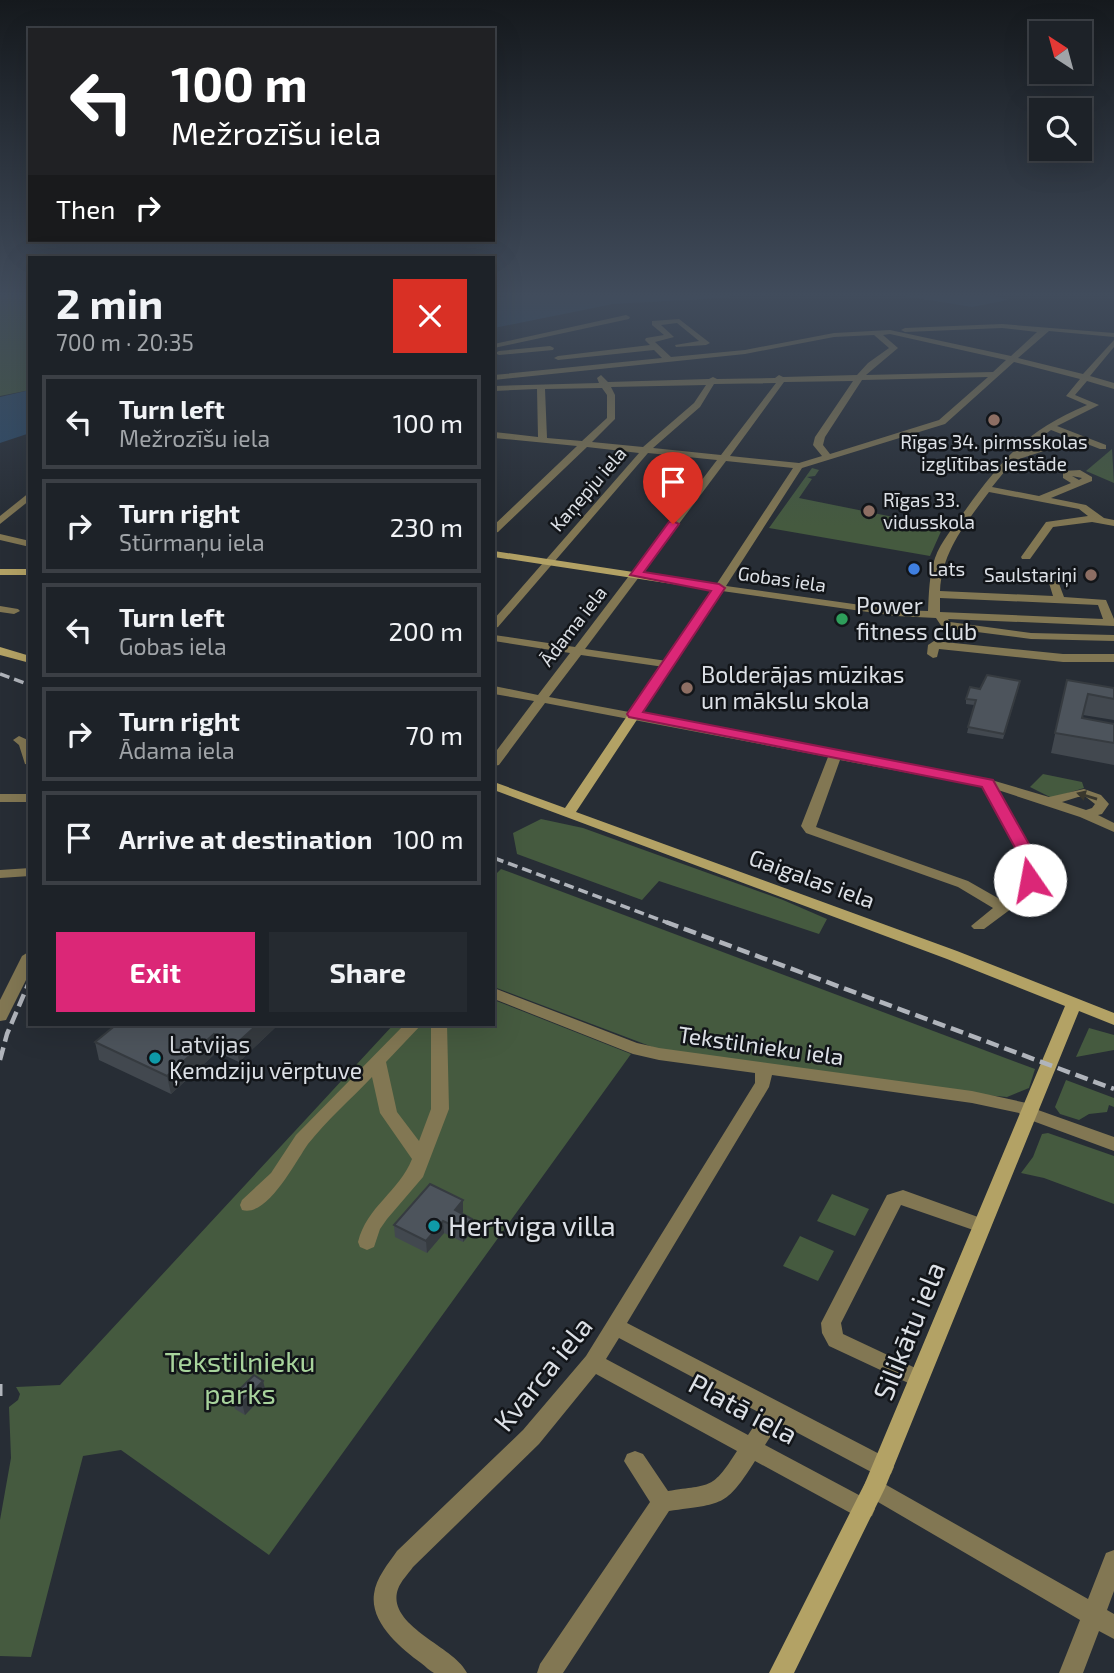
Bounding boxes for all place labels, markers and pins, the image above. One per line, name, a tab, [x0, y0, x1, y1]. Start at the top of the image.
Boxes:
marker: Rīgas 34. pirmsskolas izglītības iestāde	[986, 412, 1002, 428]
place label: Rīgas 34. pirmsskolas izglītības iestāde	[900, 430, 1088, 475]
pin	[643, 452, 703, 524]
place label: Rīgas 33. vidusskola	[883, 488, 975, 533]
marker: Rīgas 33. vidusskola	[861, 503, 877, 519]
place label: Lats	[928, 557, 965, 580]
marker: Lats	[906, 561, 922, 577]
place label: Saulstariņi	[984, 563, 1077, 588]
marker: Saulstariņi	[1083, 567, 1099, 583]
place label: Power fitness club	[856, 591, 977, 645]
marker: Power fitness club	[834, 611, 850, 627]
place label: Bolderājas mūzikas un mākslu skola	[701, 660, 904, 714]
marker: Bolderājas mūzikas un mākslu skola	[679, 680, 695, 696]
place label: Latvijas Ķemdziju vērptuve	[169, 1030, 362, 1086]
marker: Latvijas Ķemdziju vērptuve	[147, 1050, 163, 1066]
place label: Hertviga villa	[448, 1208, 616, 1242]
marker: Hertviga villa	[426, 1218, 442, 1234]

